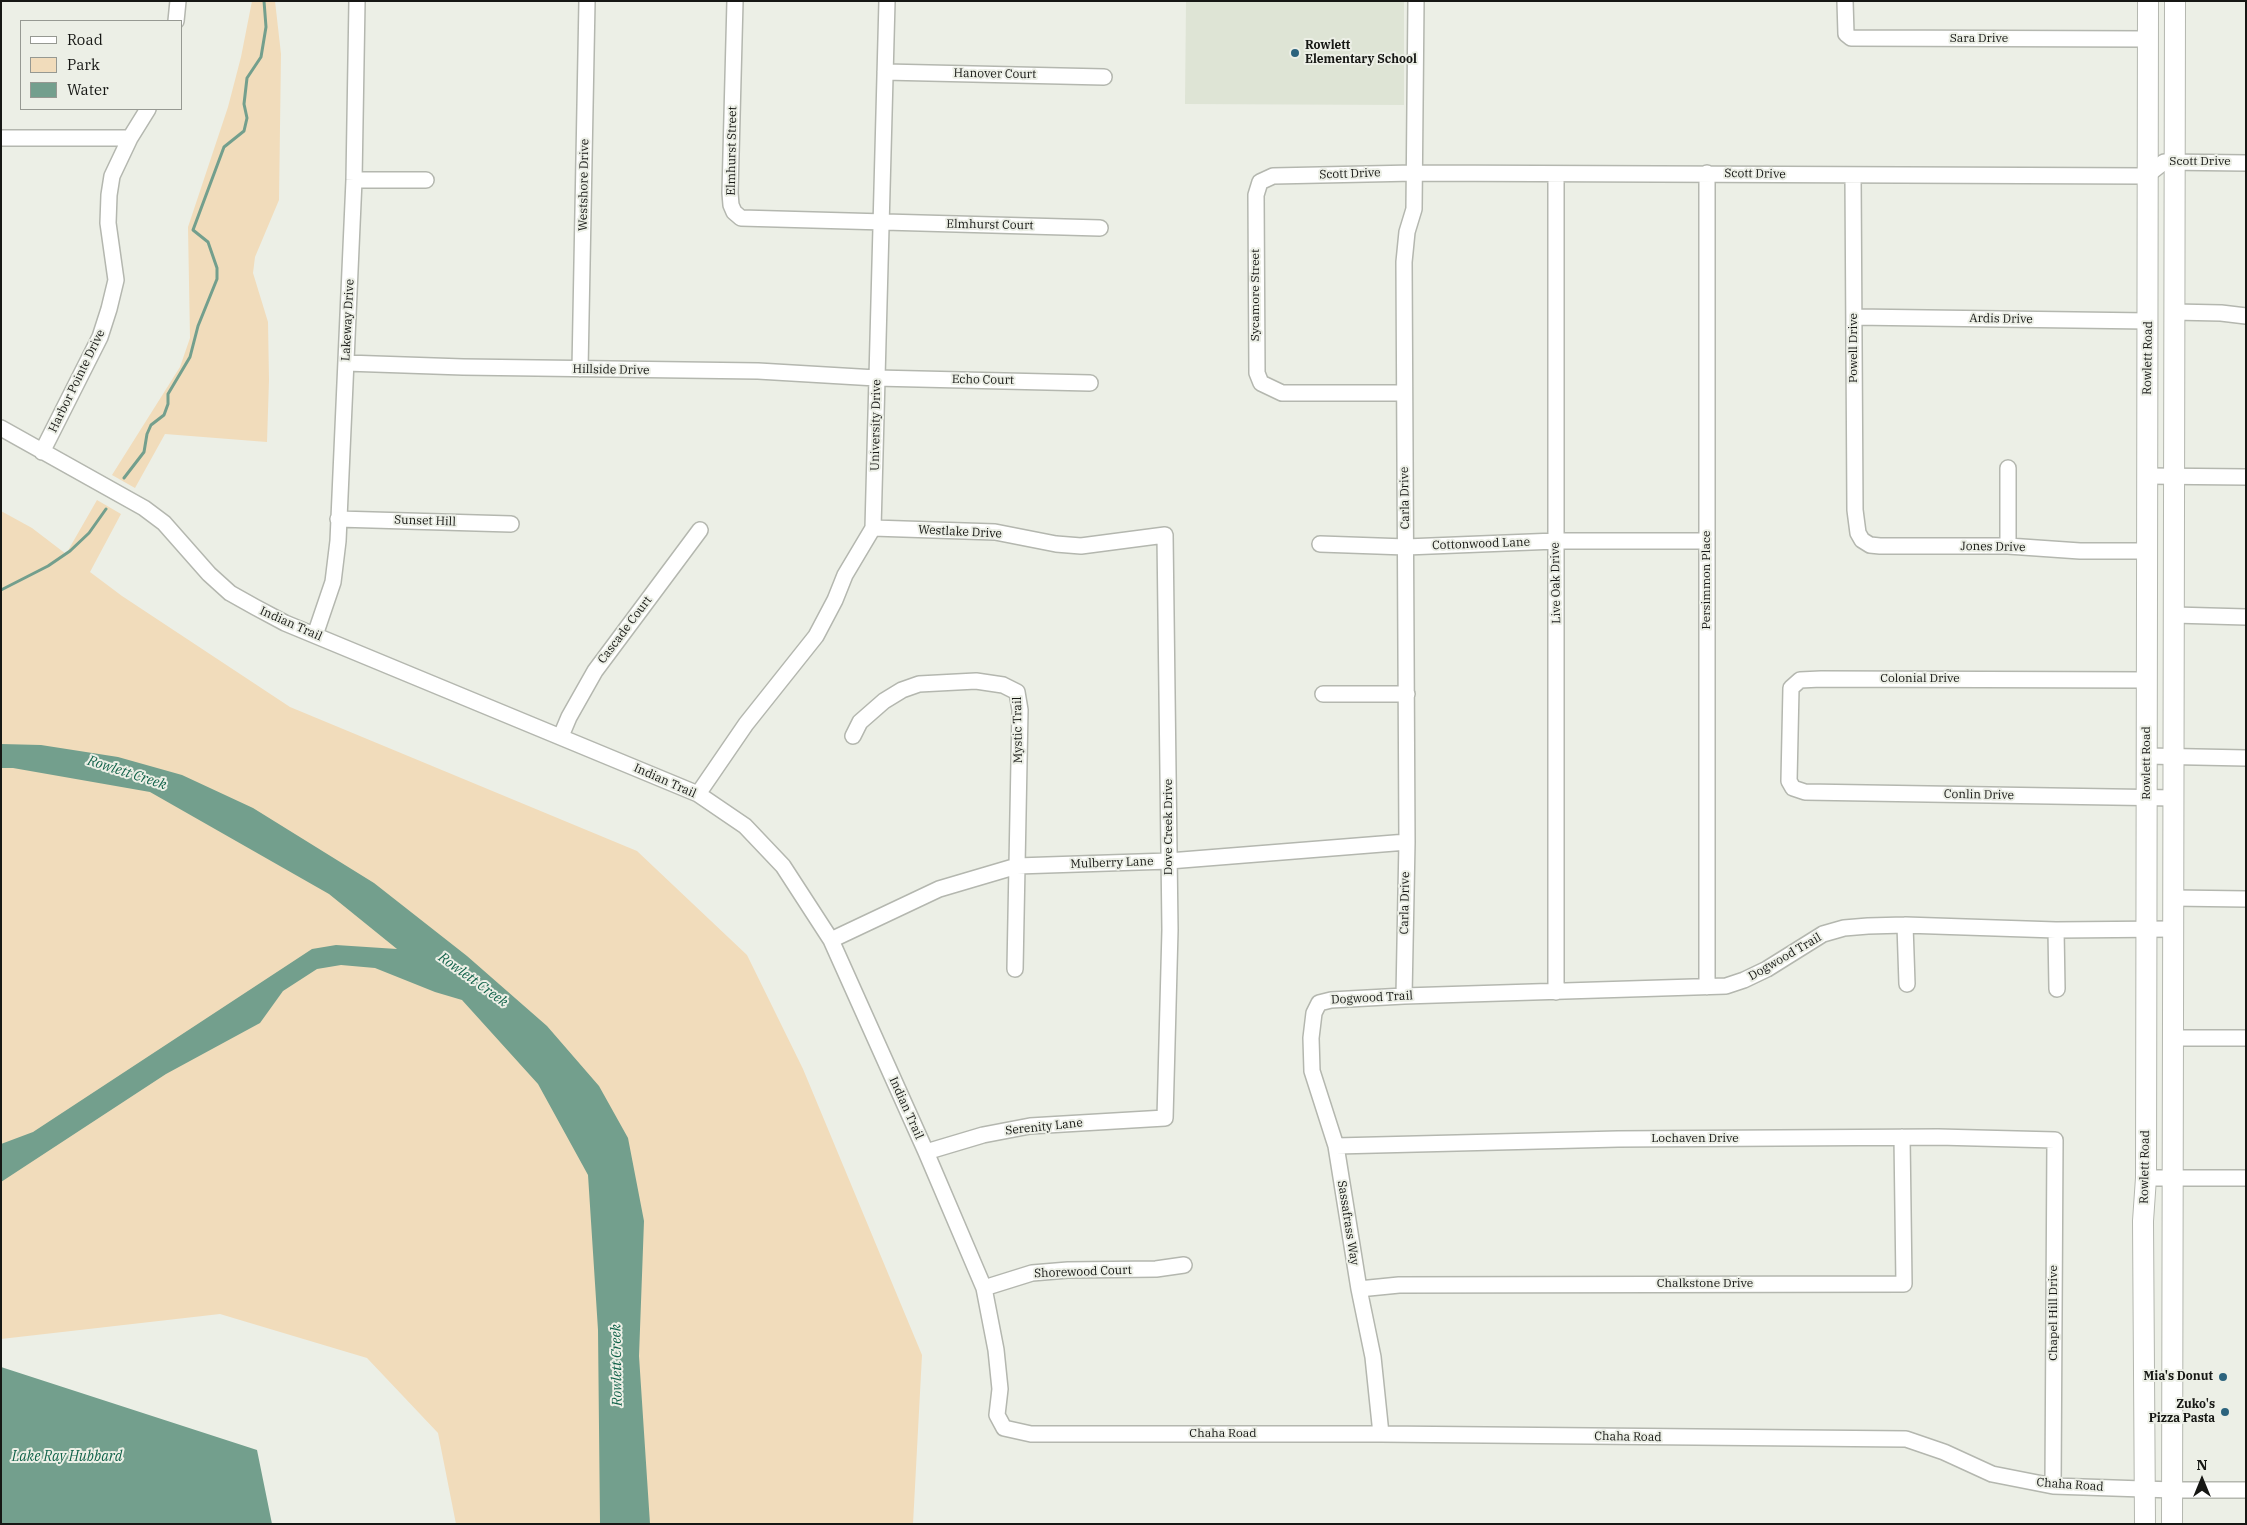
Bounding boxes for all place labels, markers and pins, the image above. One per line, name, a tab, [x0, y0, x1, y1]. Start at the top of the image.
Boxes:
place label: Rowlett Elementary School	[1305, 39, 1417, 67]
marker: Rowlett Elementary School	[1289, 47, 1301, 59]
place label: Mia's Donut	[2144, 1370, 2213, 1384]
marker: Mia's Donut	[2217, 1371, 2229, 1383]
place label: Zuko's Pizza Pasta	[2149, 1398, 2215, 1426]
marker: Zuko's Pizza Pasta	[2219, 1406, 2231, 1418]

